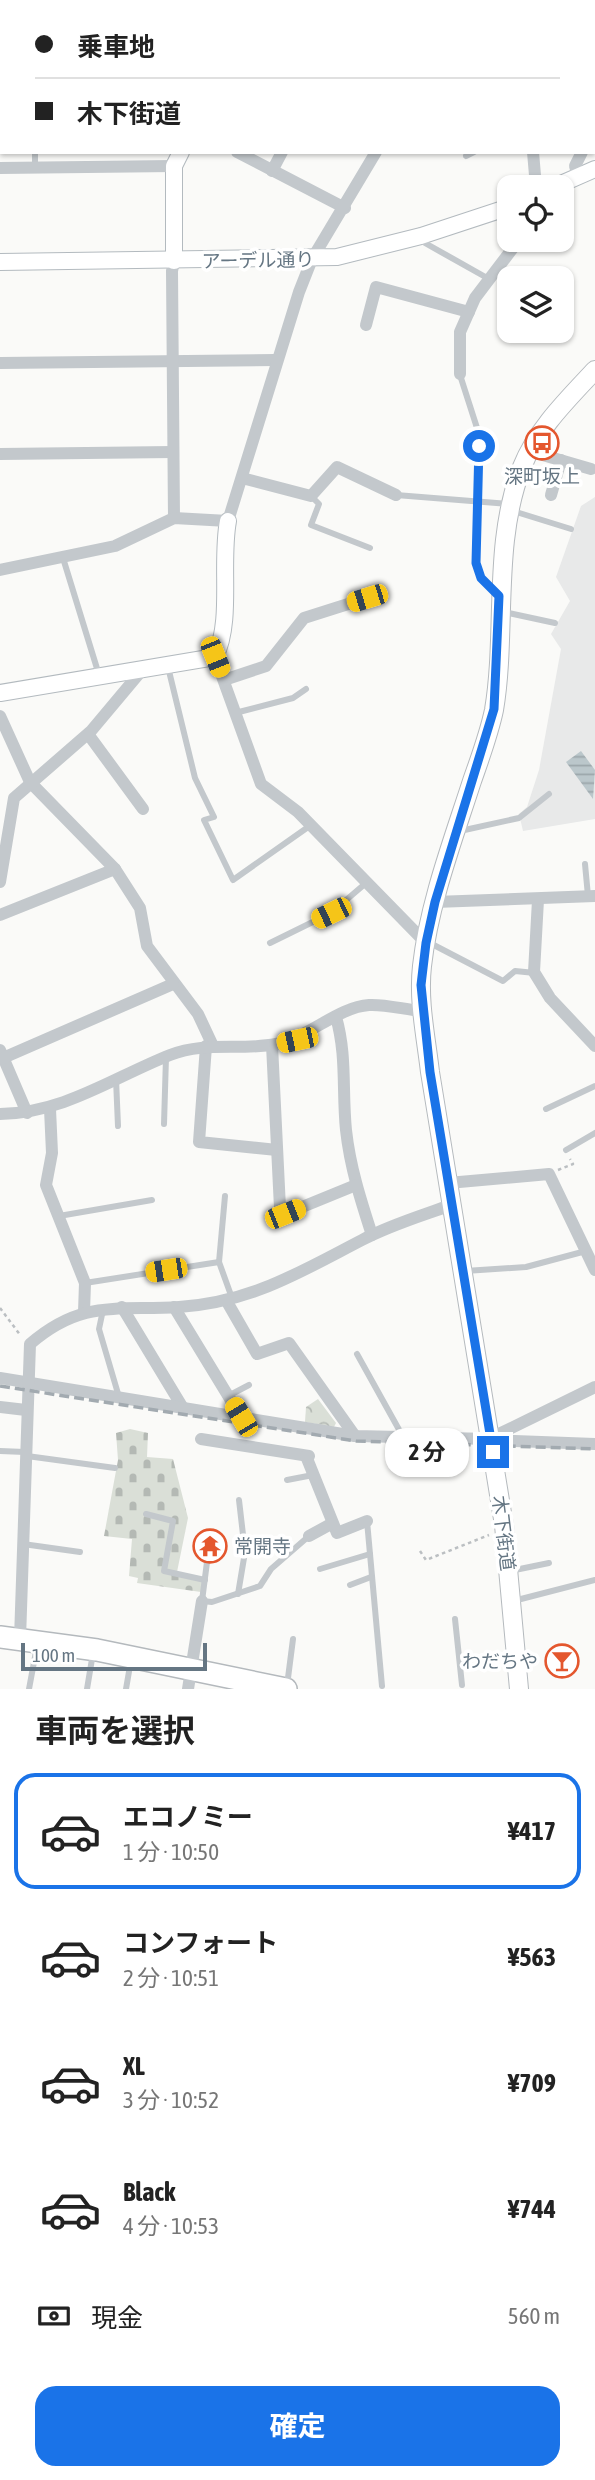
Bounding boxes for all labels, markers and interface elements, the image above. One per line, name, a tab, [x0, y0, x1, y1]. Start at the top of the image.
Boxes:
text: 乗車地	[77, 32, 155, 62]
text: 木下街道	[77, 99, 181, 129]
map controls	[497, 175, 574, 343]
button: locate	[497, 175, 574, 252]
street label: アーデル通り	[201, 248, 315, 272]
button: layers	[497, 266, 574, 343]
bus stop icon: 深町坂上	[523, 424, 561, 462]
route start	[463, 430, 495, 462]
place label: 深町坂上	[504, 465, 580, 487]
car	[344, 582, 391, 614]
car	[198, 634, 233, 680]
car	[308, 894, 355, 932]
car	[275, 1025, 320, 1055]
car	[262, 1196, 309, 1232]
car	[144, 1256, 189, 1284]
car	[222, 1394, 261, 1440]
callout: 2 分	[384, 1428, 468, 1476]
route end	[477, 1436, 509, 1468]
text: 2 分	[409, 1439, 445, 1465]
street label: 木下街道	[488, 1494, 520, 1572]
temple icon: 常開寺	[191, 1527, 229, 1565]
place label: 常開寺	[234, 1535, 291, 1557]
scale bar	[21, 1640, 206, 1672]
bar icon: わだちや	[543, 1642, 581, 1680]
text: 100 m	[32, 1644, 75, 1666]
place label: わだちや	[462, 1650, 538, 1672]
text: 車両を選択	[35, 1712, 195, 1749]
icon: car	[39, 1800, 102, 1863]
text: エコノミー	[123, 1802, 253, 1832]
text: ¥417	[508, 1816, 556, 1846]
text: 1 分 · 10:50	[123, 1839, 219, 1865]
icon: car	[39, 1926, 102, 1989]
text: コンフォート	[123, 1928, 278, 1958]
text: ¥563	[508, 1942, 556, 1972]
text: 2 分 · 10:51	[123, 1965, 219, 1991]
text: XL	[123, 2051, 145, 2081]
icon: car	[39, 2052, 102, 2115]
text: ¥709	[508, 2068, 556, 2098]
text: 3 分 · 10:52	[123, 2087, 219, 2113]
text: Black	[123, 2177, 175, 2207]
icon: car	[39, 2178, 102, 2241]
text: ¥744	[508, 2194, 556, 2224]
text: 4 分 · 10:53	[123, 2213, 219, 2239]
icon: cash	[35, 2297, 73, 2335]
text: 現金	[91, 2303, 143, 2333]
text: 560 m	[508, 2303, 560, 2329]
button: 確定	[35, 2386, 560, 2466]

